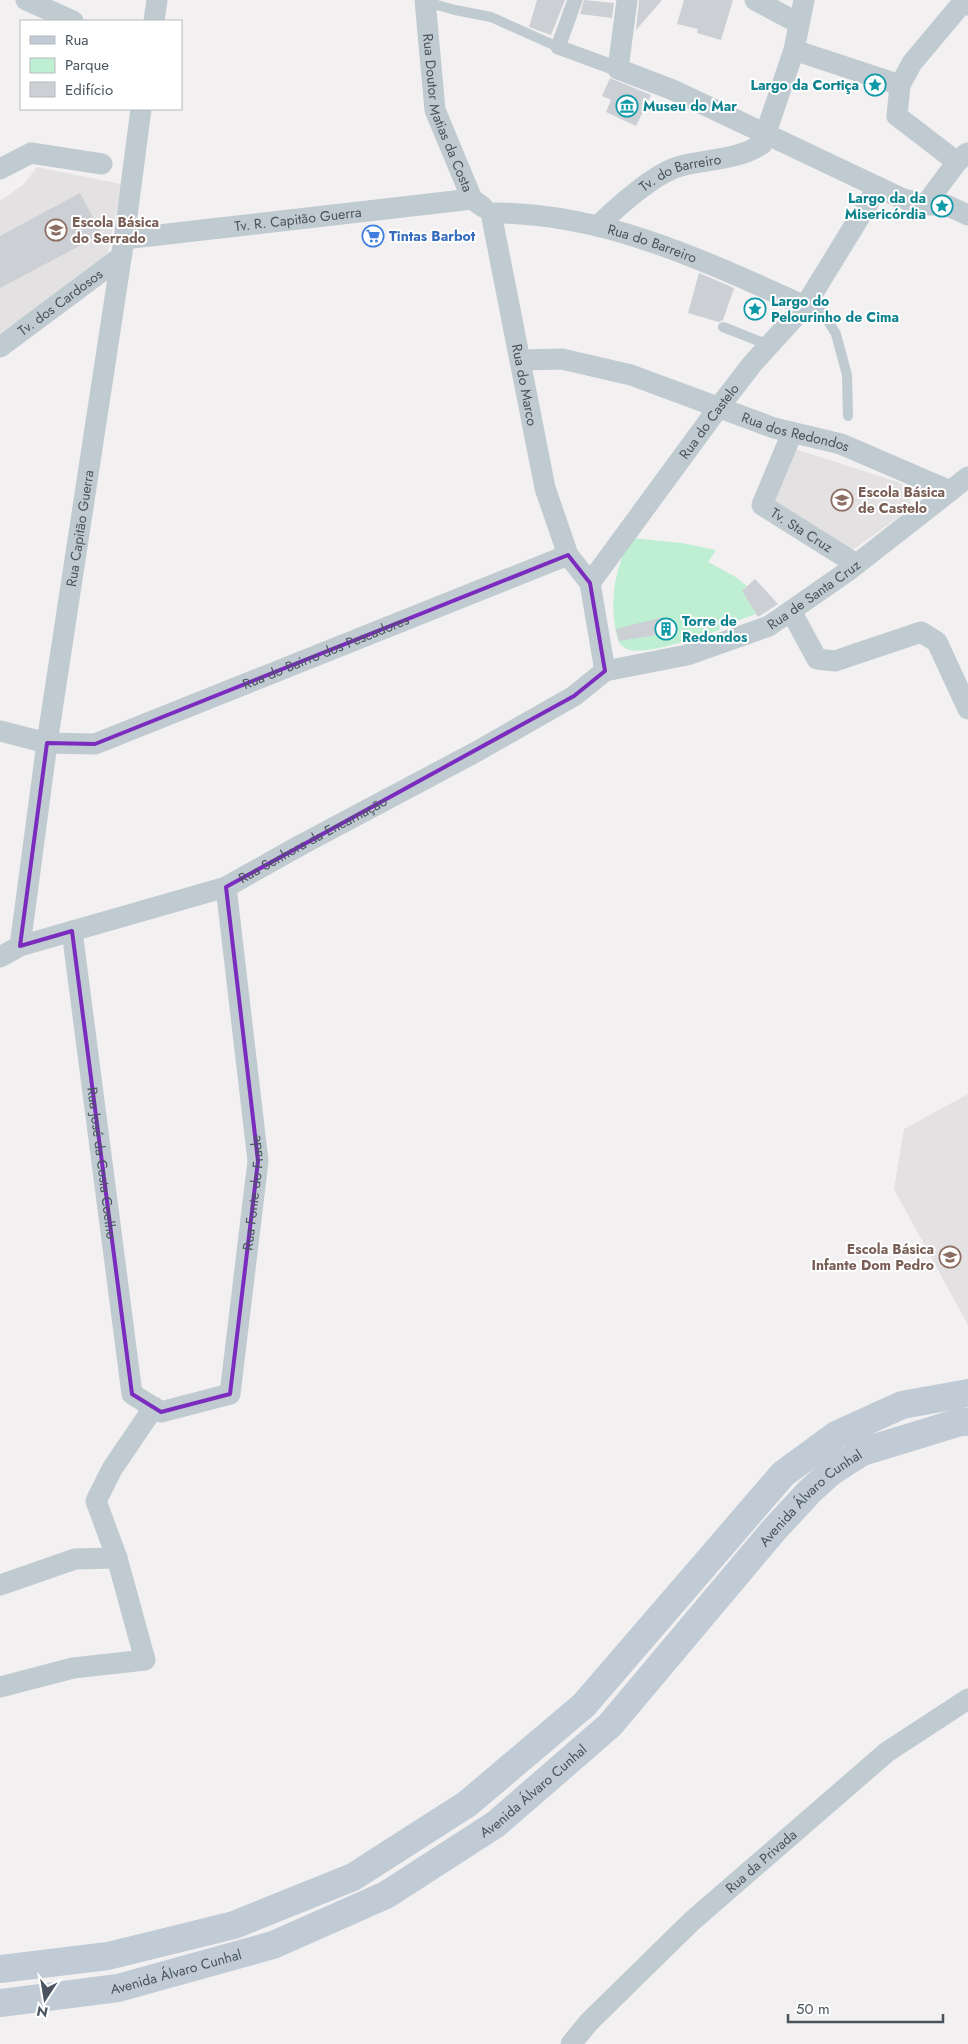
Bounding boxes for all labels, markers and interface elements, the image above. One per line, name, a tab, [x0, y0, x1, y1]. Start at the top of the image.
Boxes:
legend	[20, 20, 182, 110]
text: Rua	[65, 29, 89, 51]
street label: Rua Doutor Matias da Costa	[418, 33, 478, 195]
text: Parque	[65, 54, 109, 76]
place icon: Largo da Cortiça	[863, 73, 887, 97]
place label: Largo da Cortiça	[751, 75, 859, 95]
text: Edifício	[65, 79, 113, 101]
museum icon: Museu do Mar	[615, 94, 639, 118]
place label: Museu do Mar	[643, 96, 737, 116]
street label: Tv. do Barreiro	[635, 149, 723, 196]
place label: Largo da da Misericórdia	[845, 188, 926, 224]
place icon: Largo da da Misericórdia	[930, 194, 954, 218]
street label: Tv. R. Capitão Guerra	[233, 202, 363, 236]
place label: Escola Básica do Serrado	[72, 212, 159, 248]
school or university icon: Escola Básica do Serrado	[44, 218, 68, 242]
street label: Rua do Barreiro	[605, 219, 700, 268]
supermarket icon: Tintas Barbot	[361, 224, 385, 248]
place label: Tintas Barbot	[389, 226, 476, 246]
street label: Tv. dos Cardosos	[14, 264, 107, 340]
place label: Largo do Pelourinho de Cima	[771, 291, 899, 327]
place icon: Largo do Pelourinho de Cima	[743, 297, 767, 321]
street label: Rua do Marco	[507, 342, 543, 428]
street label: Rua do Castelo	[674, 379, 744, 463]
street label: Rua dos Redondos	[739, 407, 853, 457]
street label: Rua Capitão Guerra	[61, 468, 99, 588]
place label: Escola Básica de Castelo	[858, 482, 945, 518]
school or university icon: Escola Básica de Castelo	[830, 488, 854, 512]
street label: Tv. Sta Cruz	[767, 503, 837, 557]
street label: Rua de Santa Cruz	[763, 555, 865, 634]
street label: Rua do Bairro dos Pescadores	[240, 609, 412, 694]
place label: Torre de Redondos	[682, 611, 748, 647]
building icon: Torre de Redondos	[654, 617, 678, 641]
street label: Rua Senhora da Encarnação	[235, 791, 391, 888]
street label: Rua José da Costa Coelho	[82, 1086, 122, 1241]
street label: Rua Fonte do Frade	[237, 1134, 268, 1251]
place label: Escola Básica Infante Dom Pedro	[811, 1239, 934, 1275]
school or university icon: Escola Básica Infante Dom Pedro	[938, 1245, 962, 1269]
street label: Avenida Álvaro Cunhal	[754, 1445, 866, 1551]
street label: Avenida Álvaro Cunhal	[476, 1740, 591, 1842]
street label: Rua da Privada	[721, 1825, 801, 1898]
street label: Avenida Álvaro Cunhal	[109, 1944, 244, 1999]
north arrow	[20, 1974, 70, 2024]
scale bar	[788, 1992, 943, 2024]
text: 50 m	[796, 1998, 830, 2020]
text: N	[35, 2001, 50, 2023]

